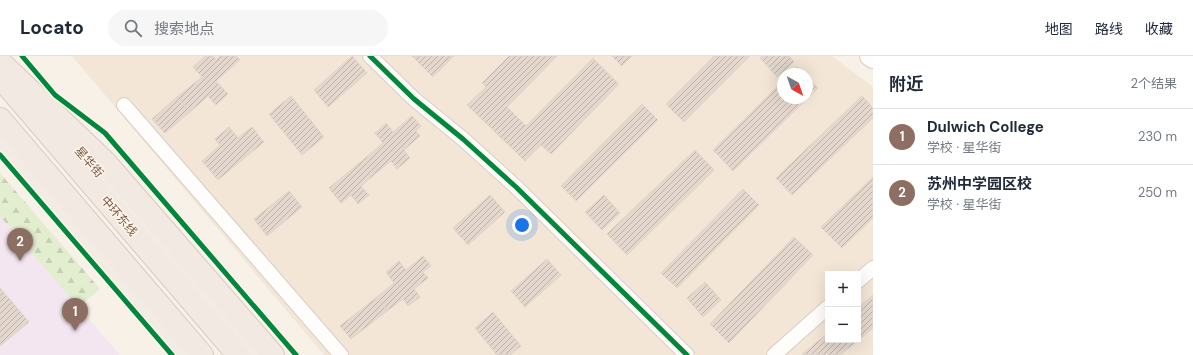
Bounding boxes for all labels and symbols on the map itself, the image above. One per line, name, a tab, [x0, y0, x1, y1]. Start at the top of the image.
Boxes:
north arrow	[777, 68, 813, 104]
street label: 星华街	[71, 143, 107, 181]
street label: 中环东线	[97, 193, 141, 239]
your location	[512, 215, 532, 235]
pin: 2	[7, 228, 33, 261]
pin: 1	[62, 298, 88, 331]

